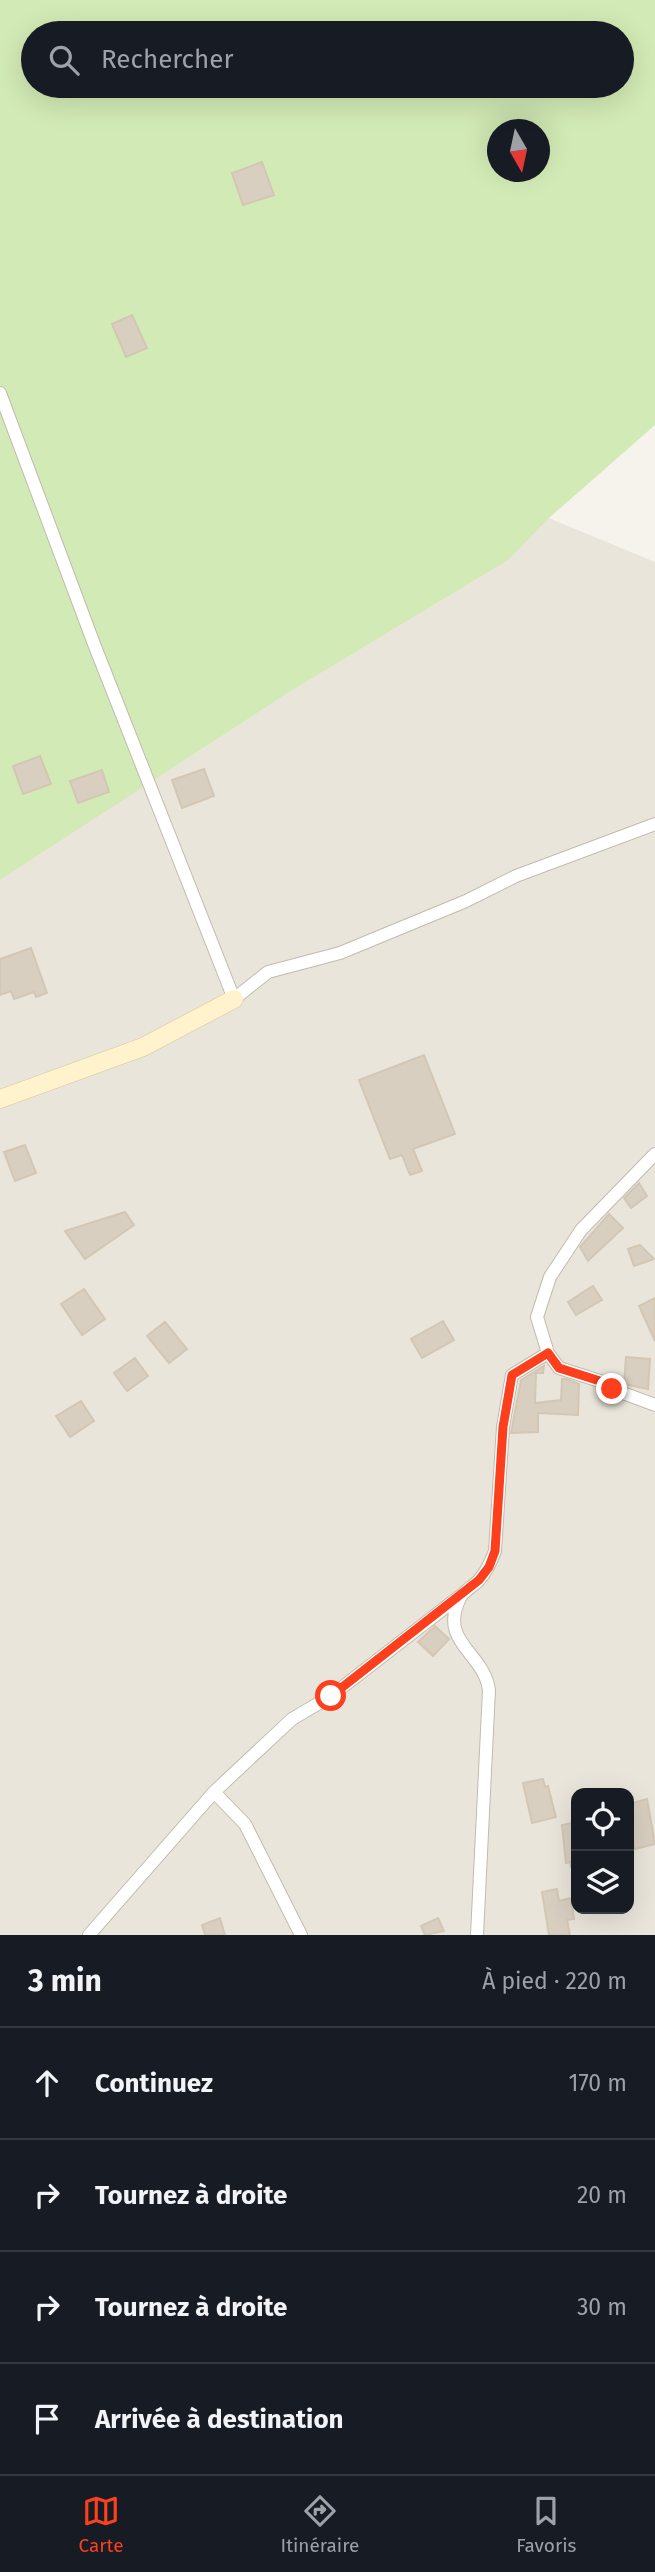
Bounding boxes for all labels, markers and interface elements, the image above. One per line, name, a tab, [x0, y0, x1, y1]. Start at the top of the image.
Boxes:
search box	[21, 21, 634, 98]
icon: search	[45, 41, 83, 79]
text: Rechercher	[101, 44, 233, 75]
north arrow	[487, 119, 550, 182]
route end	[596, 1373, 627, 1404]
route start	[315, 1680, 346, 1711]
map controls	[571, 1788, 634, 1914]
button: locate	[571, 1788, 634, 1851]
button: layers	[571, 1851, 634, 1914]
text: 3 min	[28, 1963, 102, 1999]
text: À pied · 220 m	[482, 1967, 627, 1995]
icon: ahead	[28, 2064, 66, 2102]
text: Continuez	[95, 2068, 213, 2099]
text: 170 m	[568, 2069, 627, 2097]
icon: right	[28, 2176, 66, 2214]
text: Tournez à droite	[95, 2180, 287, 2211]
text: 20 m	[577, 2181, 627, 2209]
icon: right	[28, 2288, 66, 2326]
text: Tournez à droite	[95, 2292, 287, 2323]
text: 30 m	[577, 2293, 627, 2321]
icon: arrive	[28, 2400, 66, 2438]
text: Arrivée à destination	[95, 2404, 344, 2435]
tab: Carte	[78, 2492, 124, 2557]
tab: Itinéraire	[281, 2492, 359, 2557]
tab: Favoris	[516, 2492, 577, 2557]

